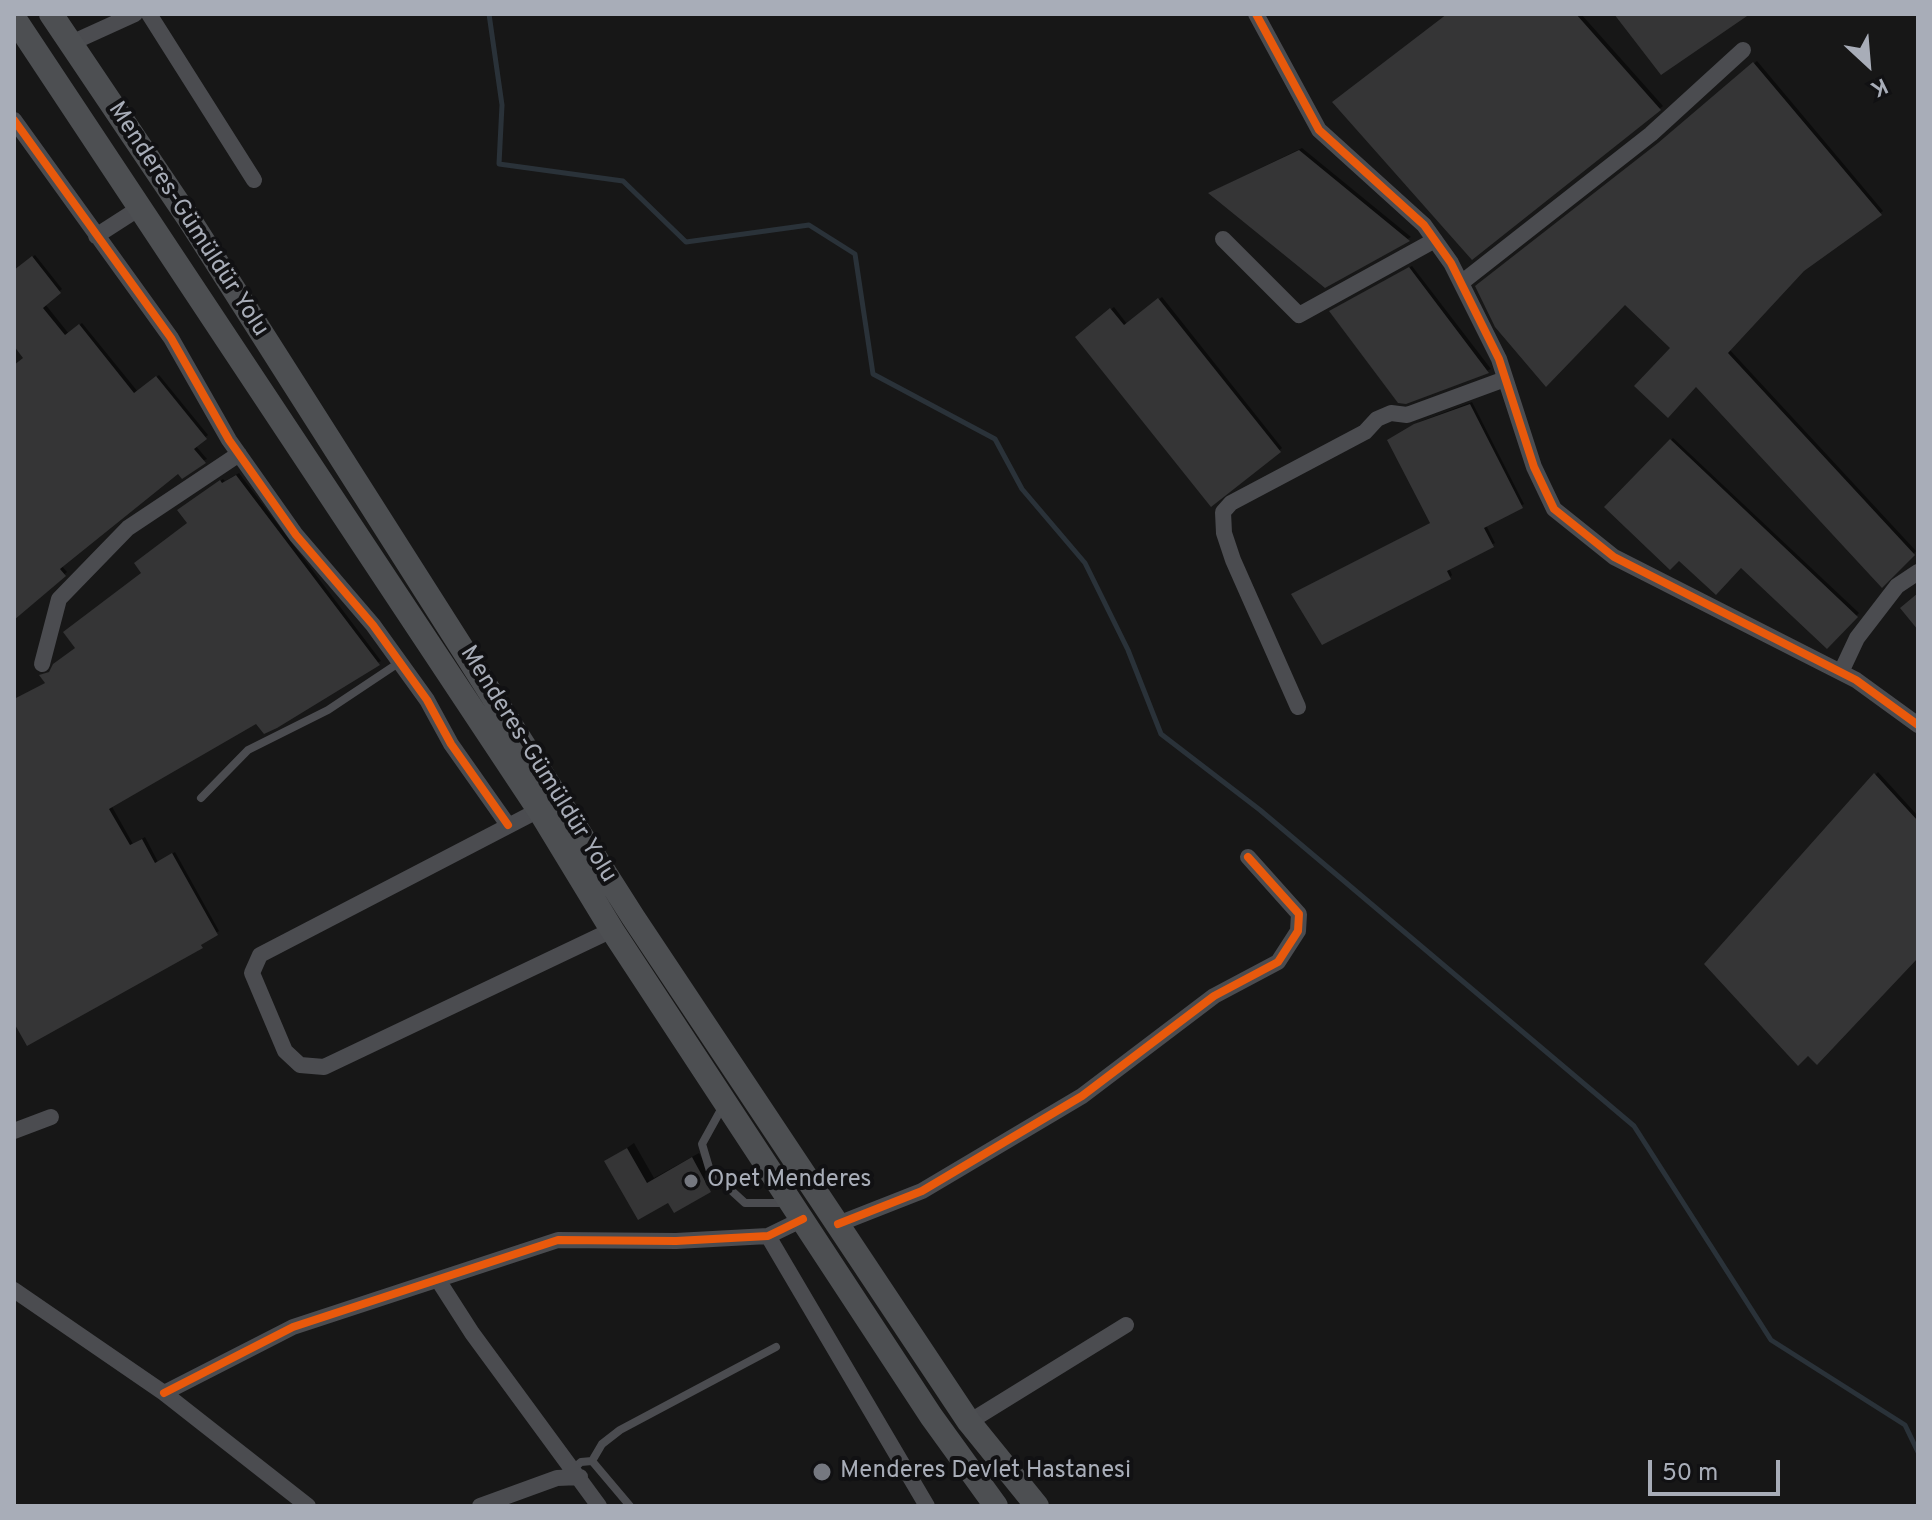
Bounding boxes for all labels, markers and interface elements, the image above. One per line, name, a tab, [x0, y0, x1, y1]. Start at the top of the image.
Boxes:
north arrow	[1828, 24, 1908, 104]
text: K	[1866, 70, 1892, 102]
street label: Menderes-Gümüldür Yolu	[100, 97, 274, 343]
street label: Menderes-Gümüldür Yolu	[452, 641, 622, 889]
place label: Opet Menderes	[707, 1167, 872, 1195]
marker: Opet Menderes	[682, 1172, 700, 1190]
scale bar	[1652, 1444, 1784, 1494]
place label: Menderes Devlet Hastanesi	[840, 1458, 1131, 1486]
text: 50 m	[1662, 1459, 1718, 1489]
marker: Menderes Devlet Hastanesi	[811, 1461, 833, 1483]

